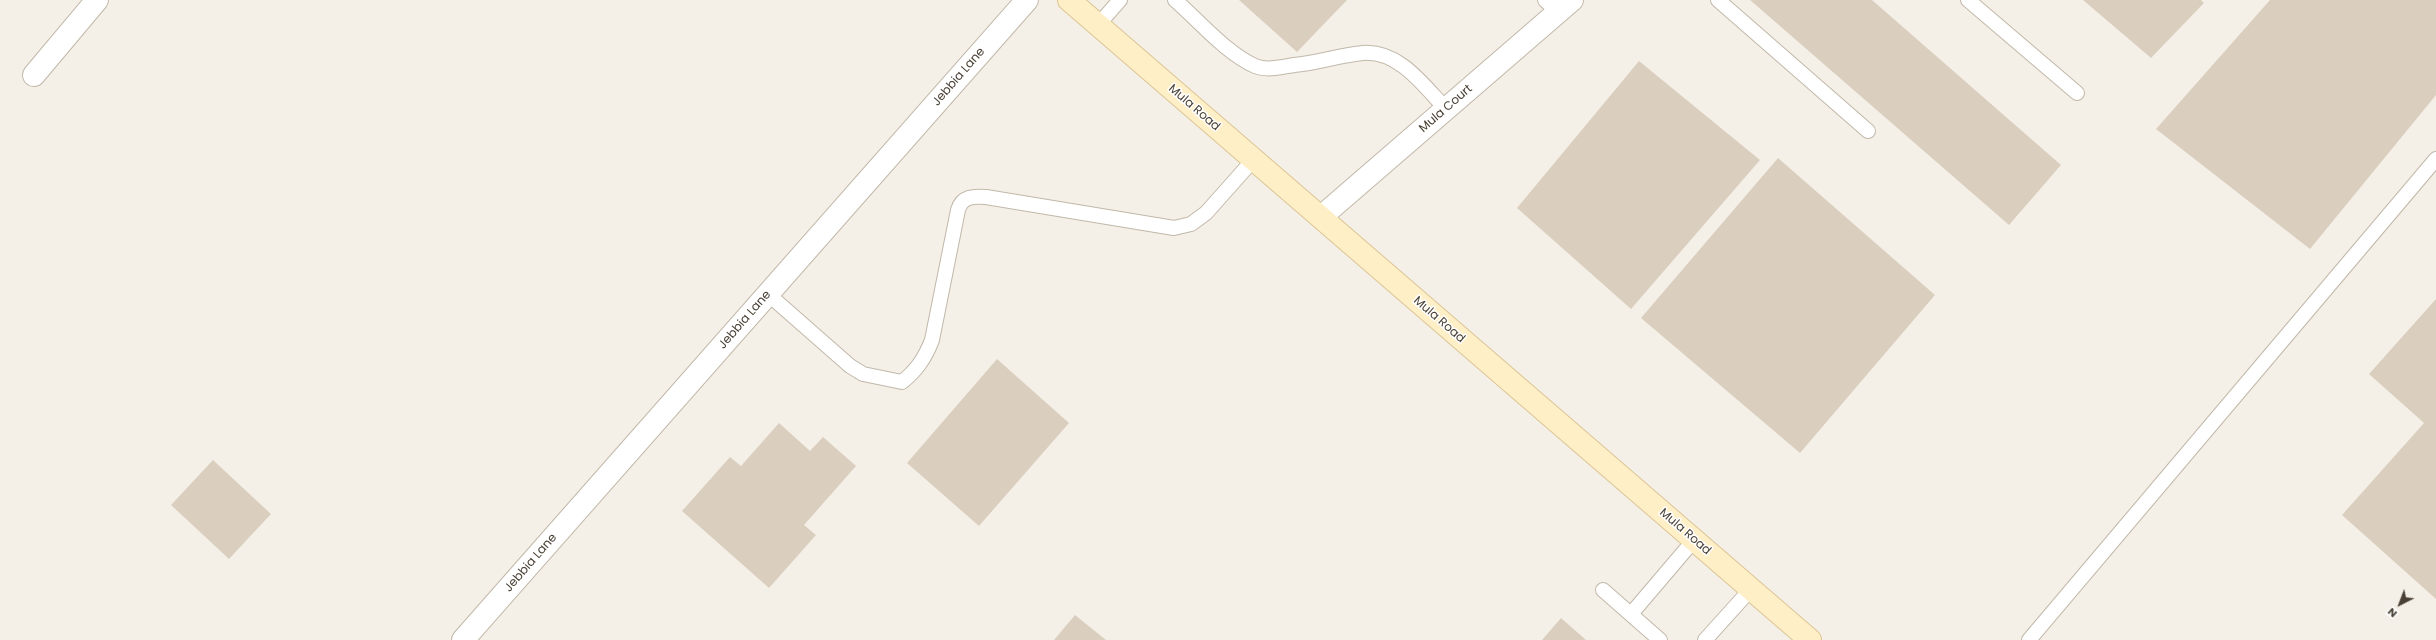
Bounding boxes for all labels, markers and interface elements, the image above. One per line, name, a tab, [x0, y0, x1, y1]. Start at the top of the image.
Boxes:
street label: Jebbia Lane	[930, 45, 988, 109]
street label: Mula Road	[1165, 82, 1223, 134]
street label: Mula Court	[1416, 82, 1476, 136]
street label: Jebbia Lane	[716, 288, 774, 352]
street label: Mula Road	[1410, 294, 1468, 346]
street label: Mula Road	[1656, 506, 1714, 558]
street label: Jebbia Lane	[502, 531, 560, 595]
north arrow	[2380, 584, 2420, 624]
text: N	[2384, 604, 2400, 622]

